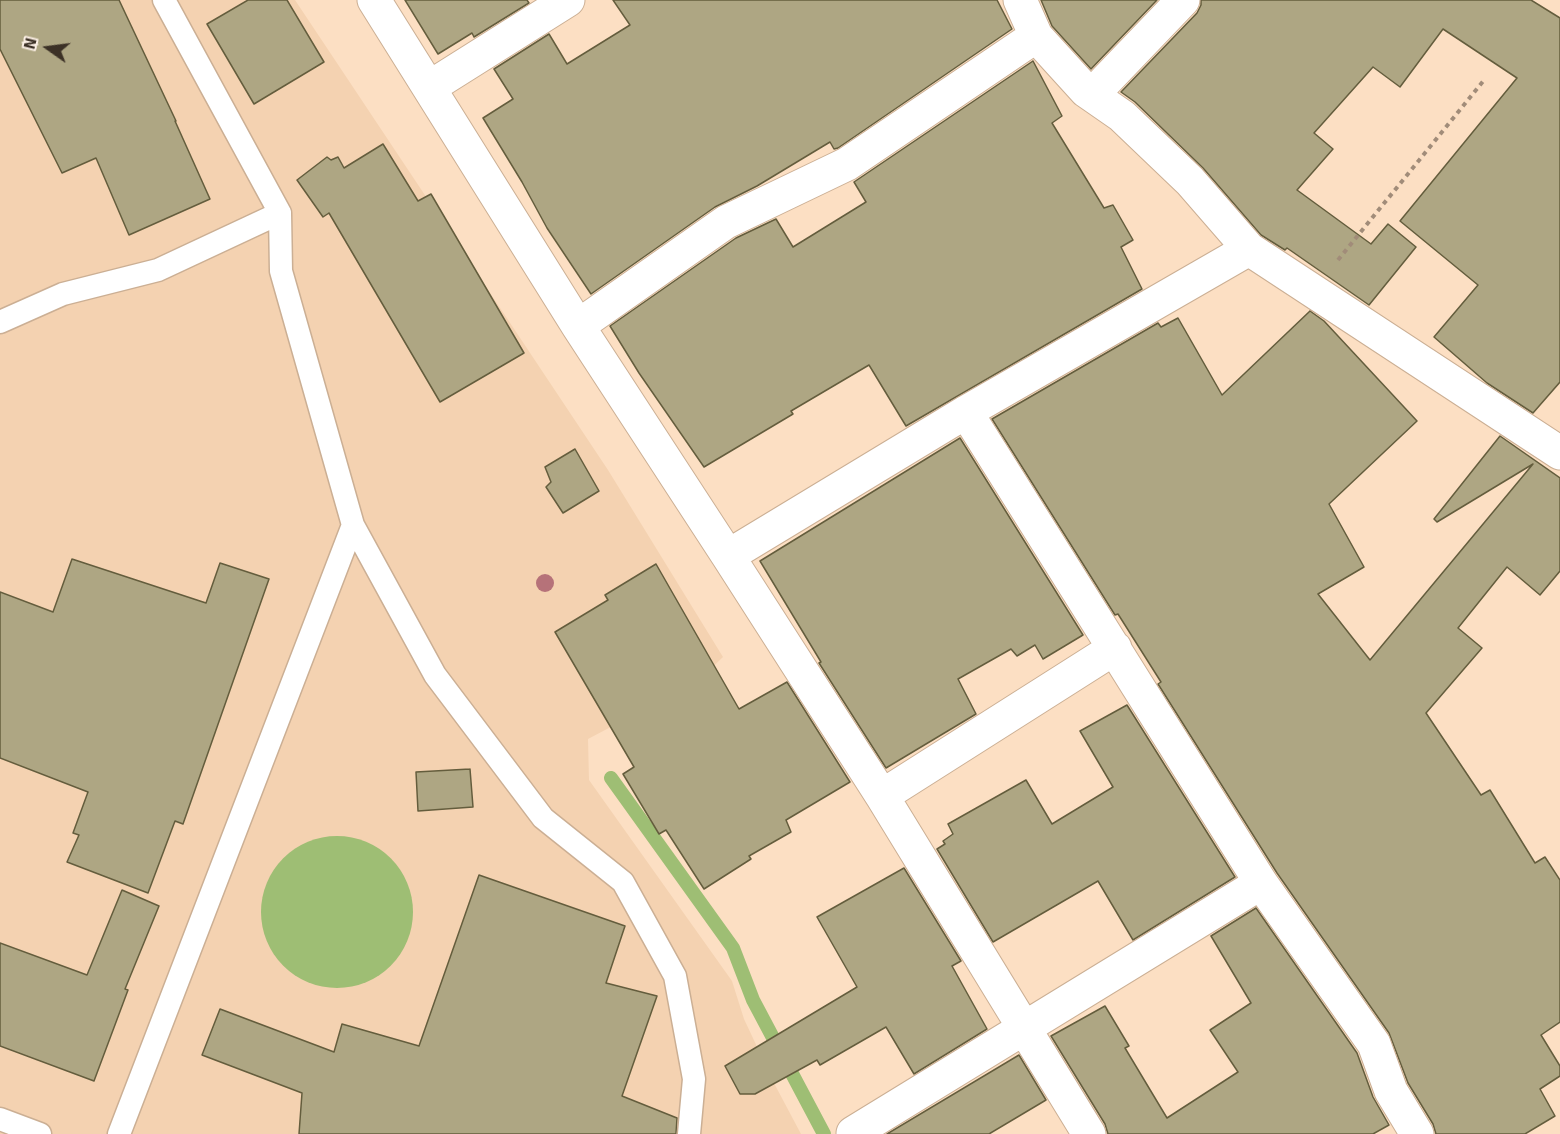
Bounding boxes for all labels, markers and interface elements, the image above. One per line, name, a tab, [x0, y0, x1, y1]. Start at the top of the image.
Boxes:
north arrow	[18, 18, 78, 78]
text: N	[19, 36, 42, 51]

